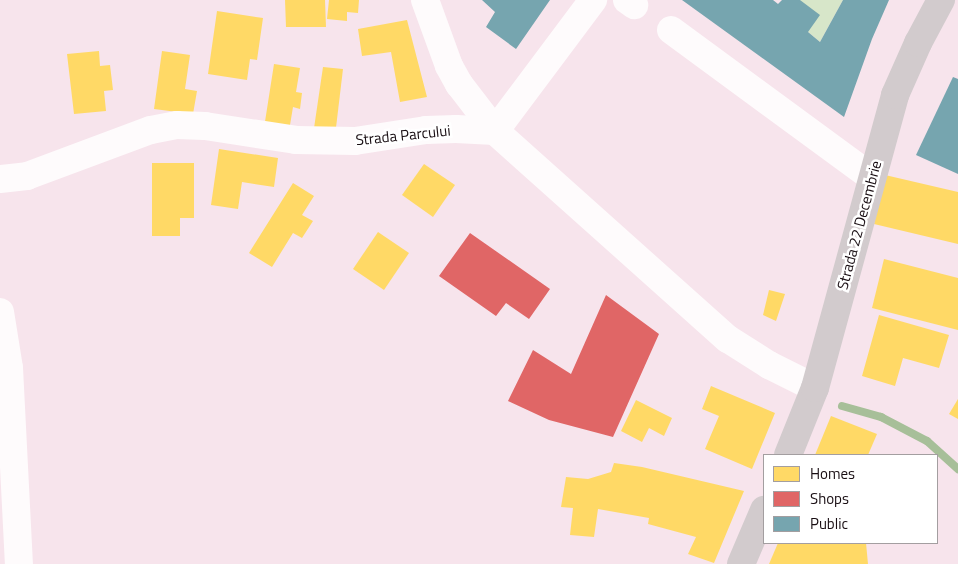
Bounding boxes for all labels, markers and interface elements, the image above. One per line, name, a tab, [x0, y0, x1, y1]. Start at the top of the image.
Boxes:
street label: Strada Parcului	[355, 121, 451, 149]
street label: Strada 22 Decembrie	[833, 159, 885, 291]
legend	[763, 454, 938, 544]
text: Homes	[810, 462, 855, 485]
text: Shops	[810, 487, 849, 510]
text: Public	[810, 512, 848, 535]

